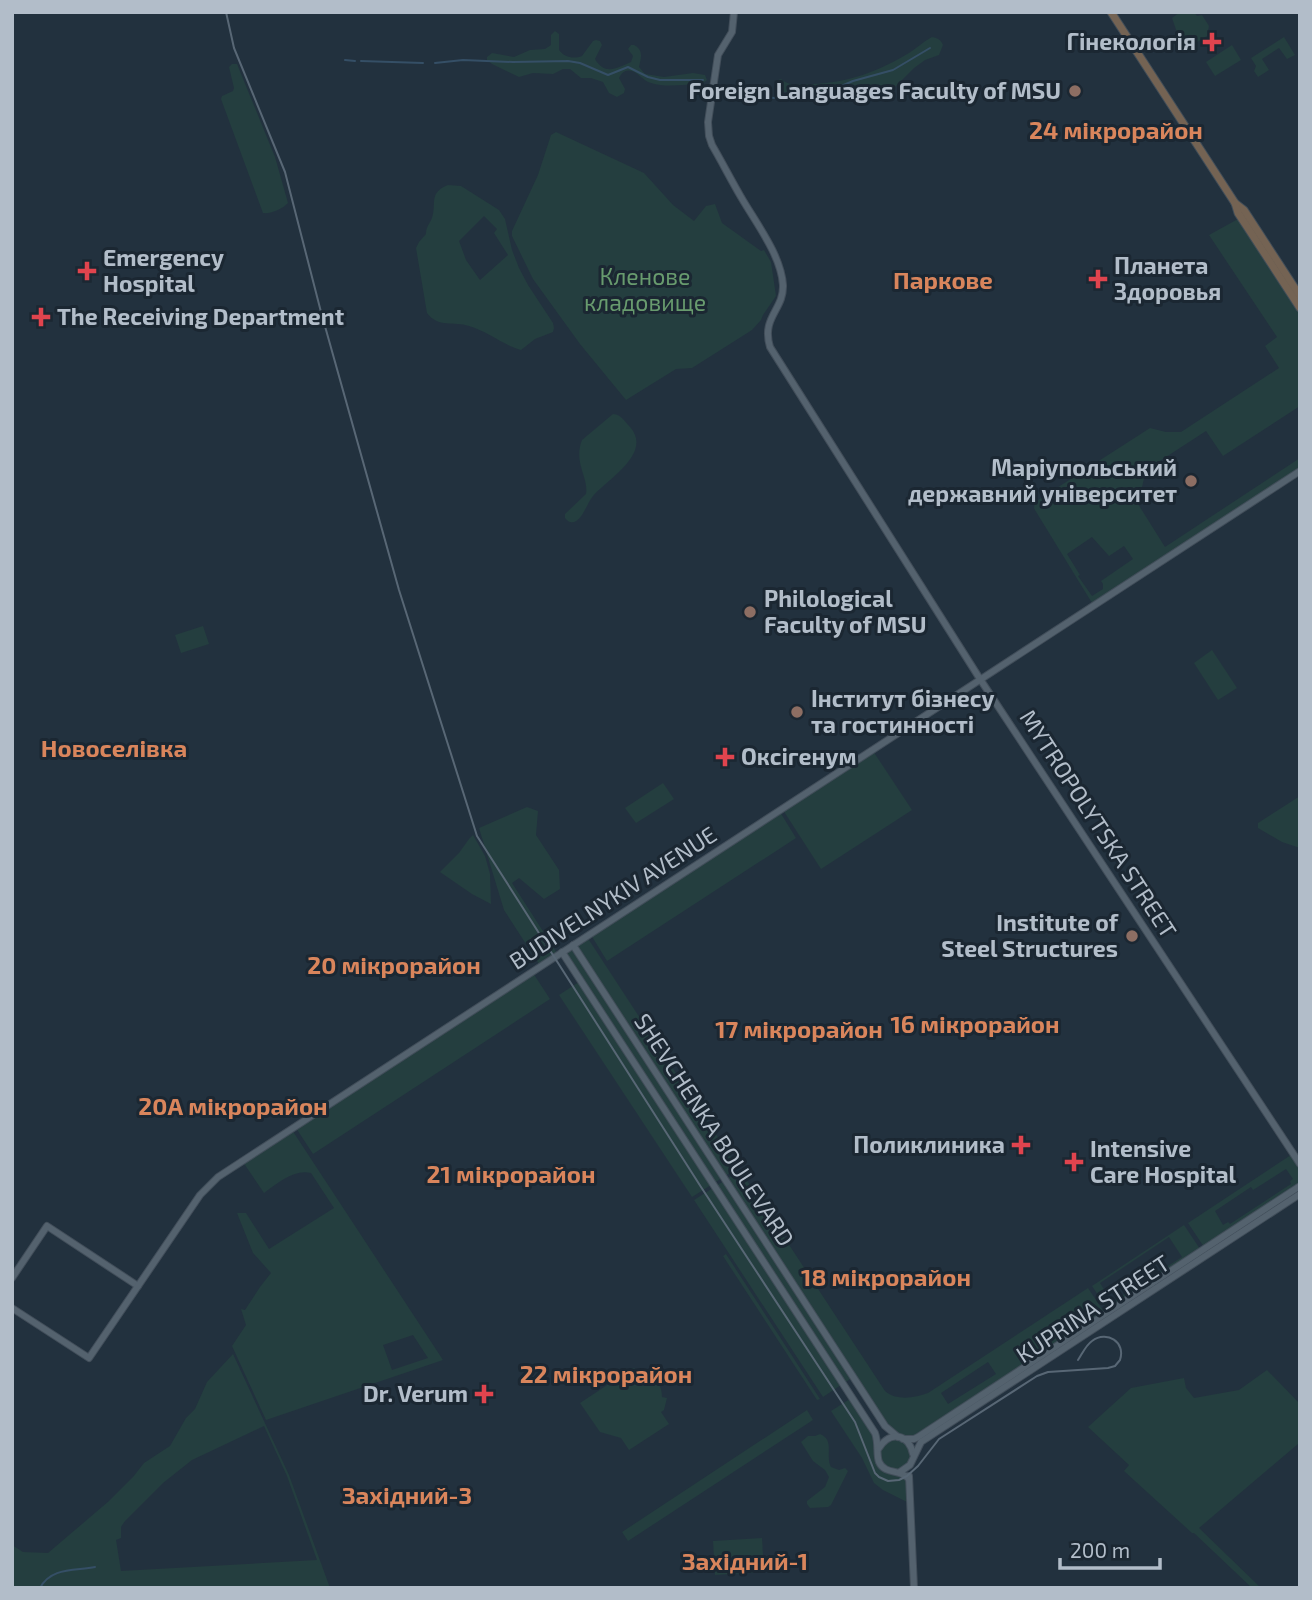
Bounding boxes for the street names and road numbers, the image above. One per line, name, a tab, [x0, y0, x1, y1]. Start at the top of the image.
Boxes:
street label: MYTROPOLYTSKA STREET	[1015, 704, 1183, 943]
street label: BUDIVELNYKIV AVENUE	[504, 820, 721, 975]
street label: SHEVCHENKA BOULEVARD	[629, 1008, 801, 1251]
street label: KUPRINA STREET	[1010, 1248, 1174, 1368]

